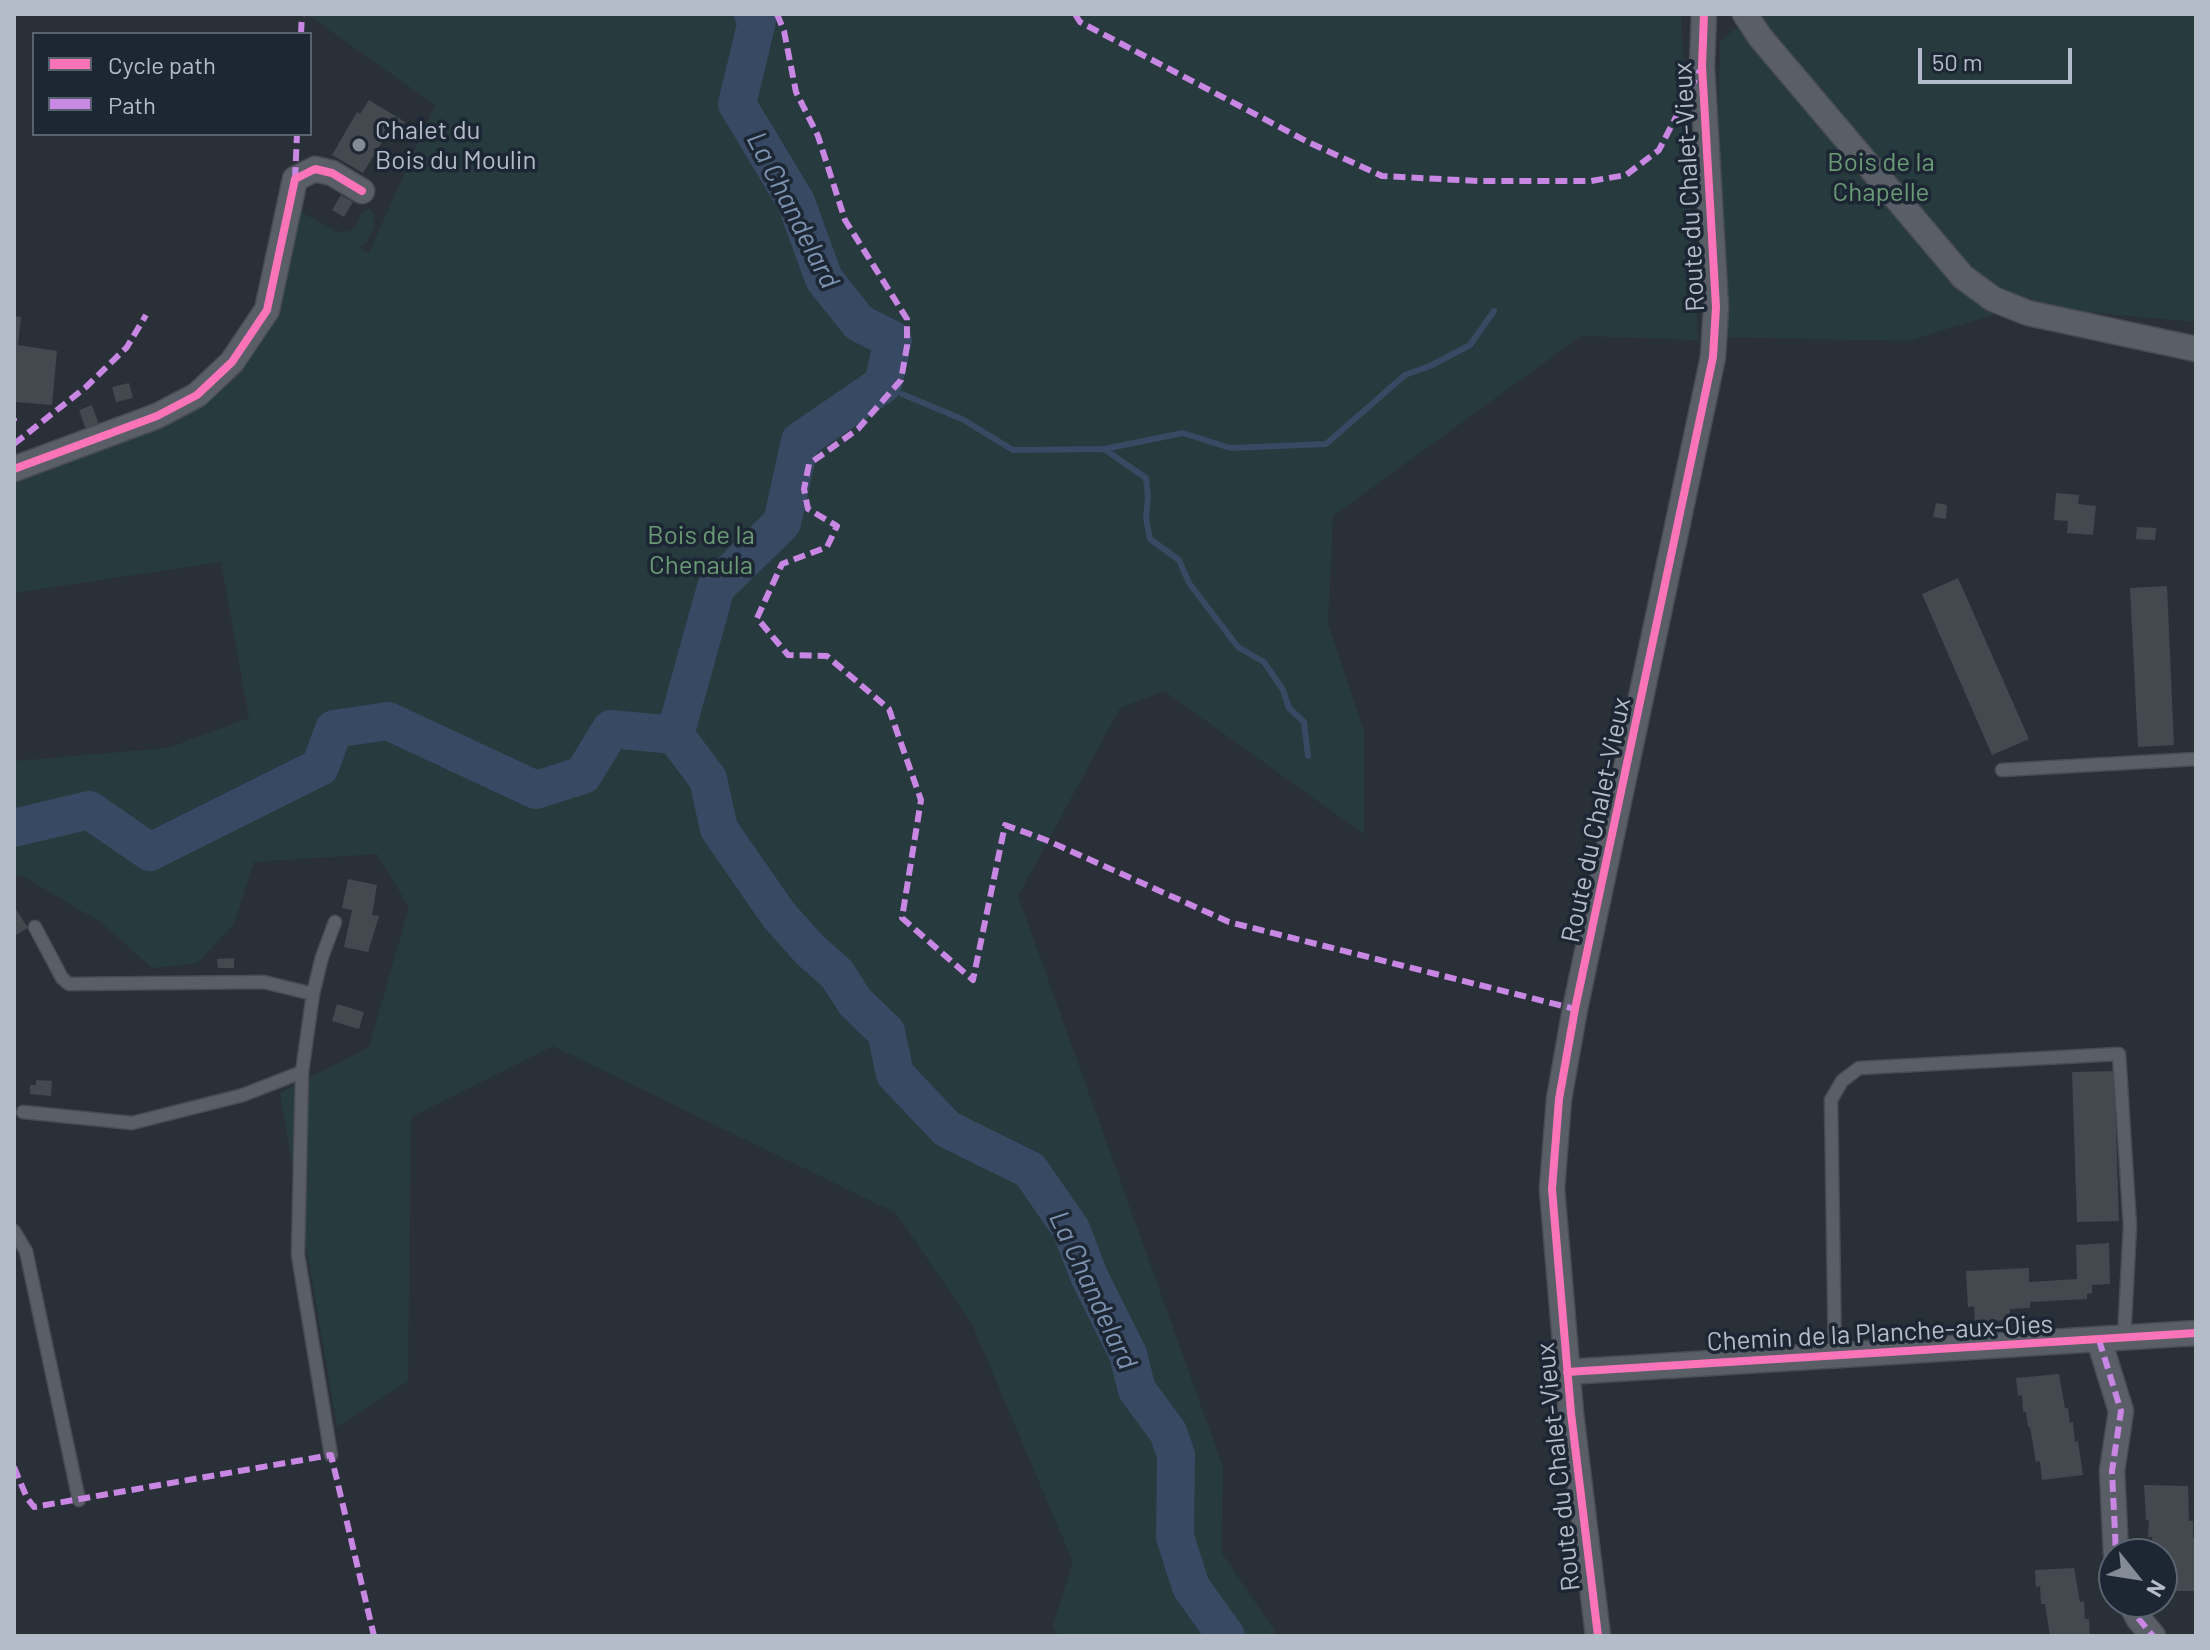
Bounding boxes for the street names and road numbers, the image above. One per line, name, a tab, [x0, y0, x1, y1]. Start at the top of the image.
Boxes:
street label: Route du Chalet-Vieux	[1667, 62, 1711, 312]
street label: Route du Chalet-Vieux	[1555, 695, 1637, 945]
street label: Chemin de la Planche-aux-Oies	[1706, 1308, 2054, 1358]
street label: Route du Chalet-Vieux	[1529, 1341, 1587, 1593]

